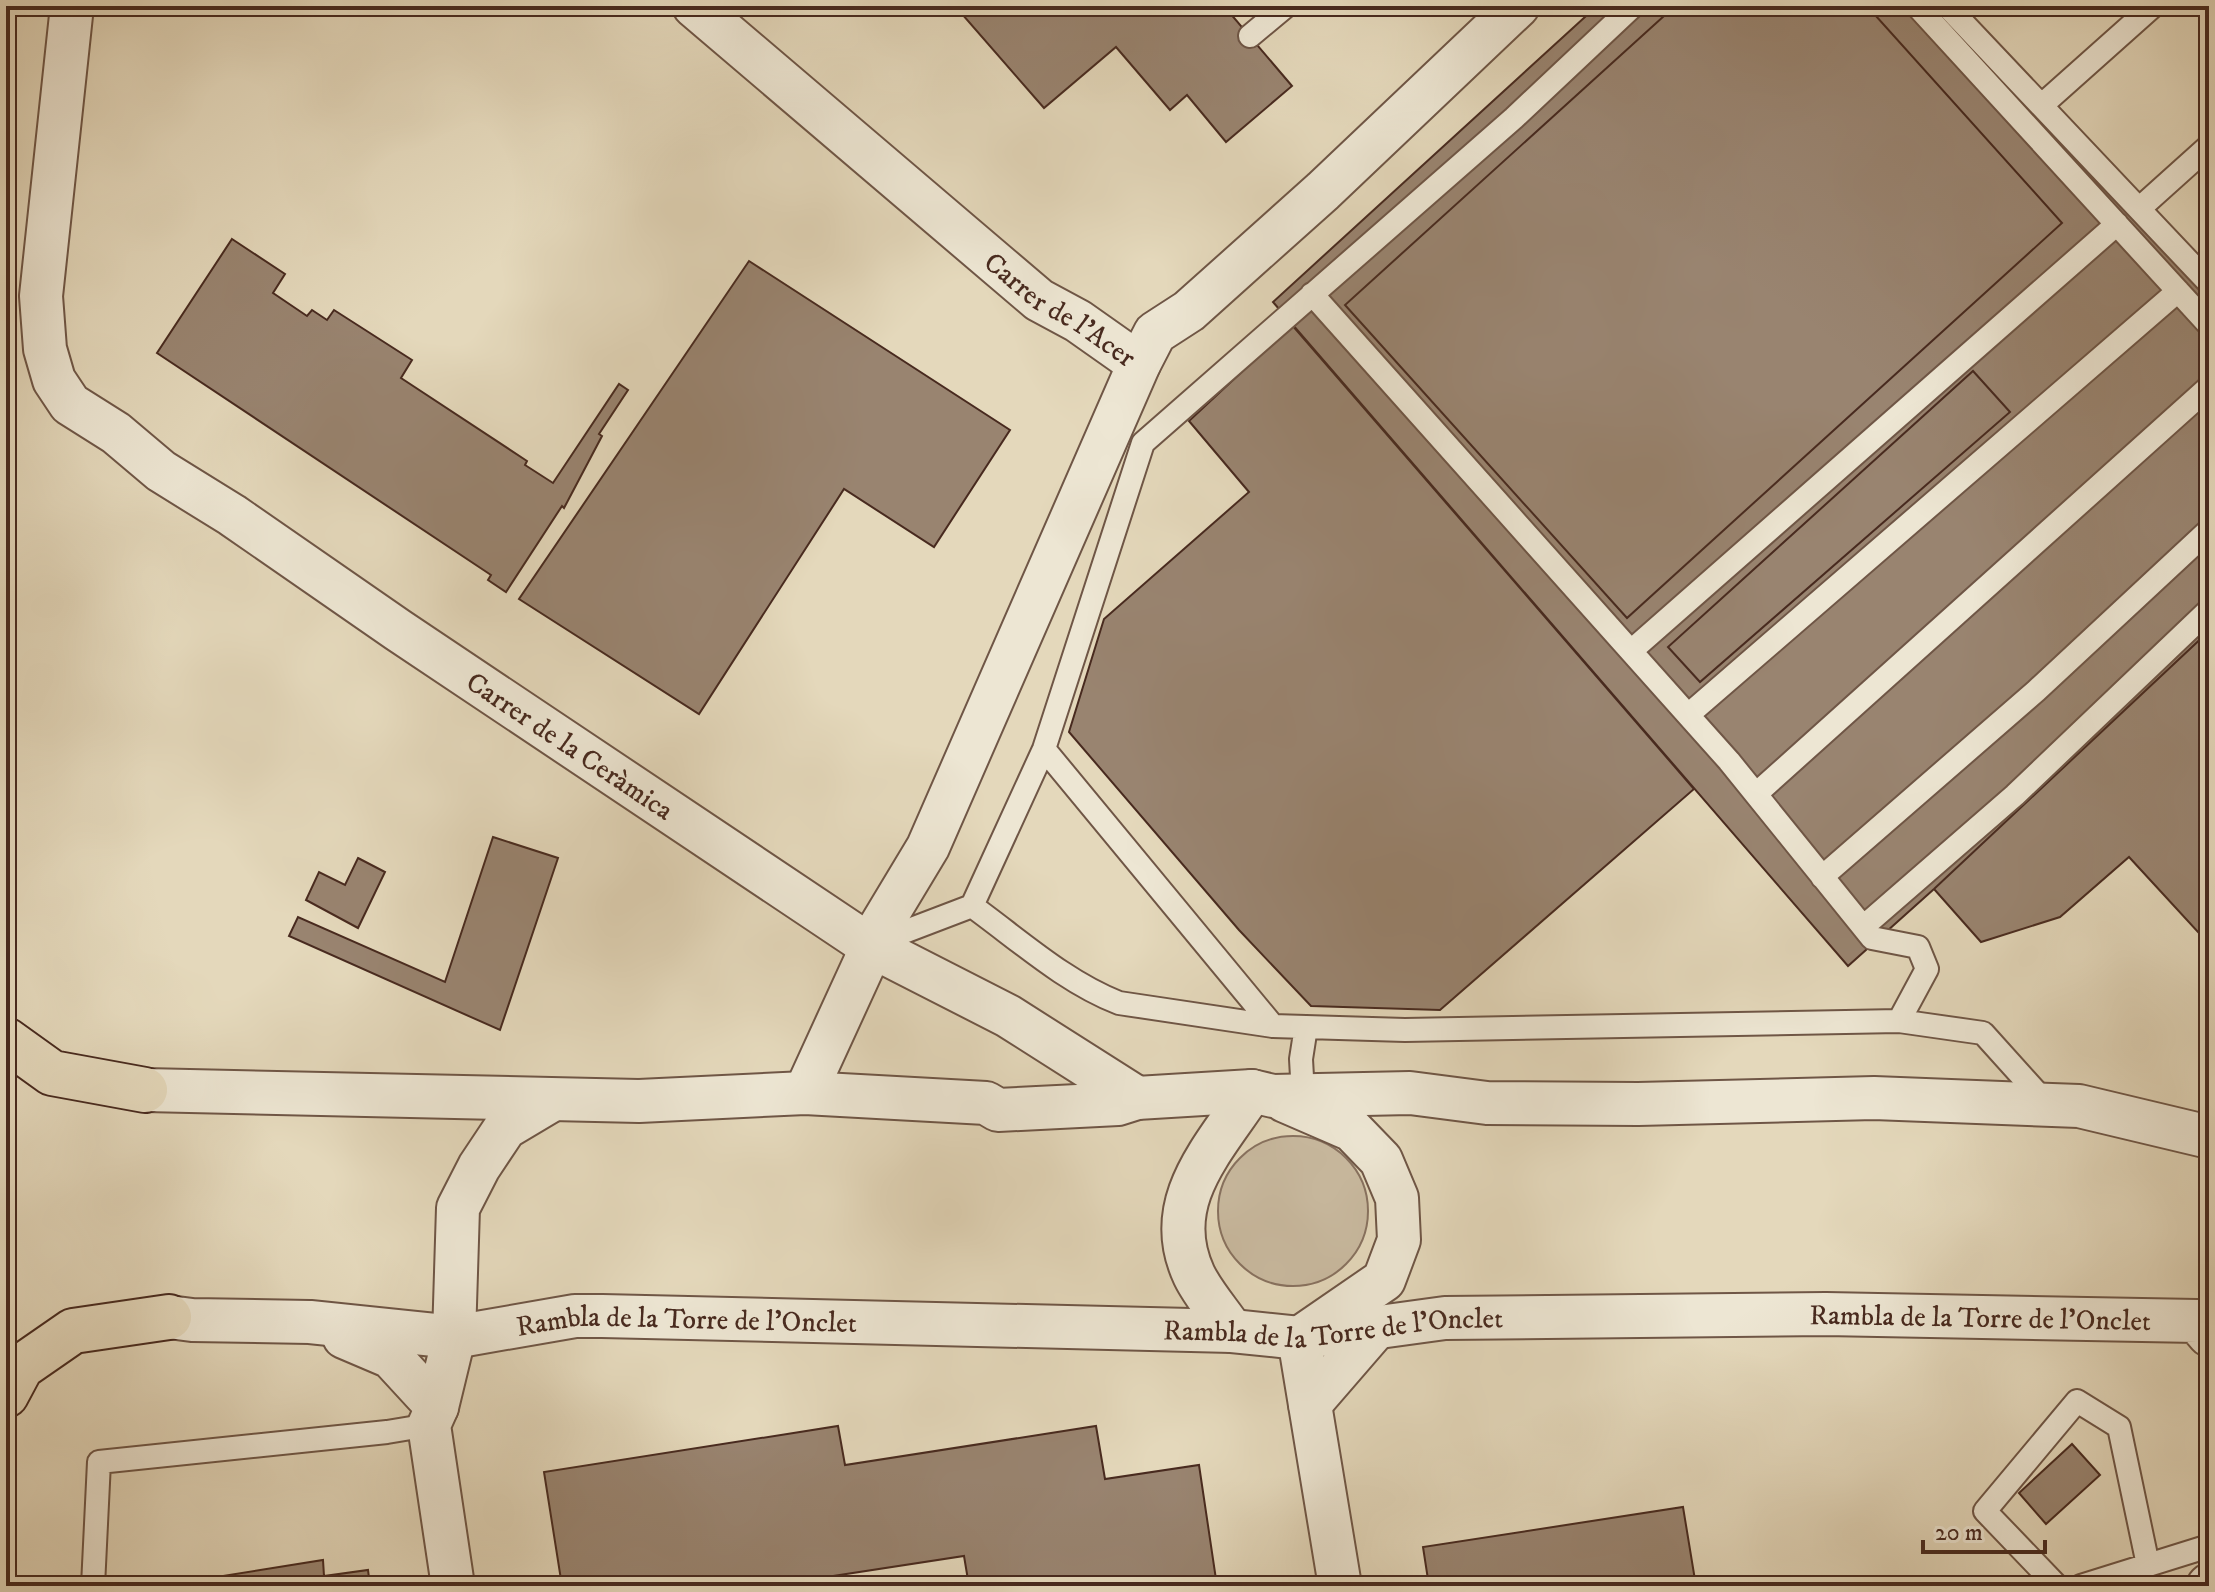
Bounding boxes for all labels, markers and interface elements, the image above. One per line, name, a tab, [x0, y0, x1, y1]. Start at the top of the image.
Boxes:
street label: Carrer de l'Acer	[976, 245, 1143, 376]
street label: Carrer de la Ceràmica	[459, 665, 680, 828]
street label: Rambla de la Torre de l'Onclet	[1809, 1298, 2151, 1339]
street label: Rambla de la Torre de l'Onclet	[514, 1299, 857, 1345]
street label: Rambla de la Torre de l'Onclet	[1163, 1301, 1503, 1358]
scale bar	[1923, 1504, 2045, 1554]
text: 20 m	[1935, 1518, 1983, 1548]

